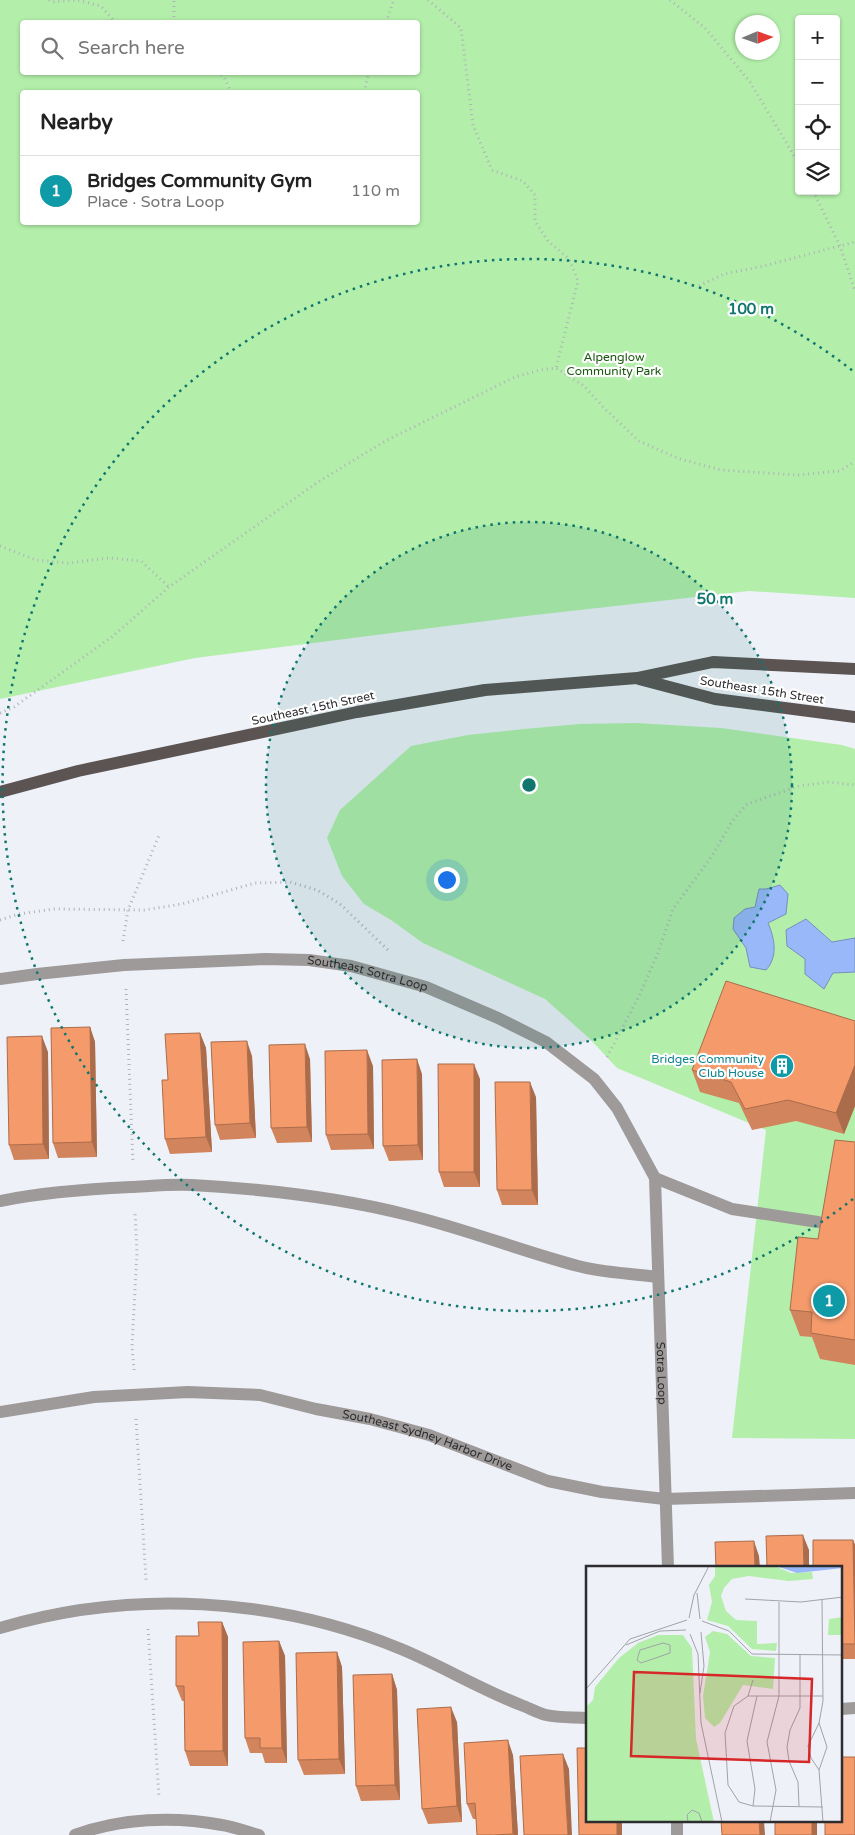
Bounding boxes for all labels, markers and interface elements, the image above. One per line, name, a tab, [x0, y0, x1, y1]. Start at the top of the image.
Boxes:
north arrow	[735, 15, 780, 60]
map controls	[795, 15, 840, 195]
button: +	[795, 15, 840, 60]
search box	[20, 20, 420, 75]
icon: search	[38, 34, 66, 62]
text: Search here	[78, 37, 185, 59]
button: −	[795, 60, 840, 105]
button: locate	[795, 105, 840, 150]
text: Nearby	[40, 110, 113, 135]
button: layers	[795, 150, 840, 195]
text: Bridges Community Gym	[87, 170, 312, 192]
text: 1	[51, 181, 61, 201]
text: 110 m	[351, 181, 400, 201]
text: Place · Sotra Loop	[87, 192, 224, 212]
text: 100 m	[728, 300, 774, 318]
park label: Alpenglow Community Park	[567, 350, 662, 378]
text: 50 m	[697, 590, 733, 608]
street label: Southeast 15th Street	[699, 673, 825, 707]
street label: Southeast 15th Street	[250, 688, 376, 728]
centre of rings	[520, 776, 538, 794]
your location	[434, 867, 460, 893]
street label: Southeast Sotra Loop	[306, 953, 429, 994]
place label: Bridges Community Club House	[651, 1052, 765, 1080]
building icon: Bridges Community Club House	[769, 1053, 795, 1079]
pin: 1	[813, 1282, 845, 1320]
street label: Sotra Loop	[653, 1342, 670, 1405]
street label: Southeast Sydney Harbor Drive	[341, 1407, 515, 1474]
inset map	[586, 1566, 842, 1822]

